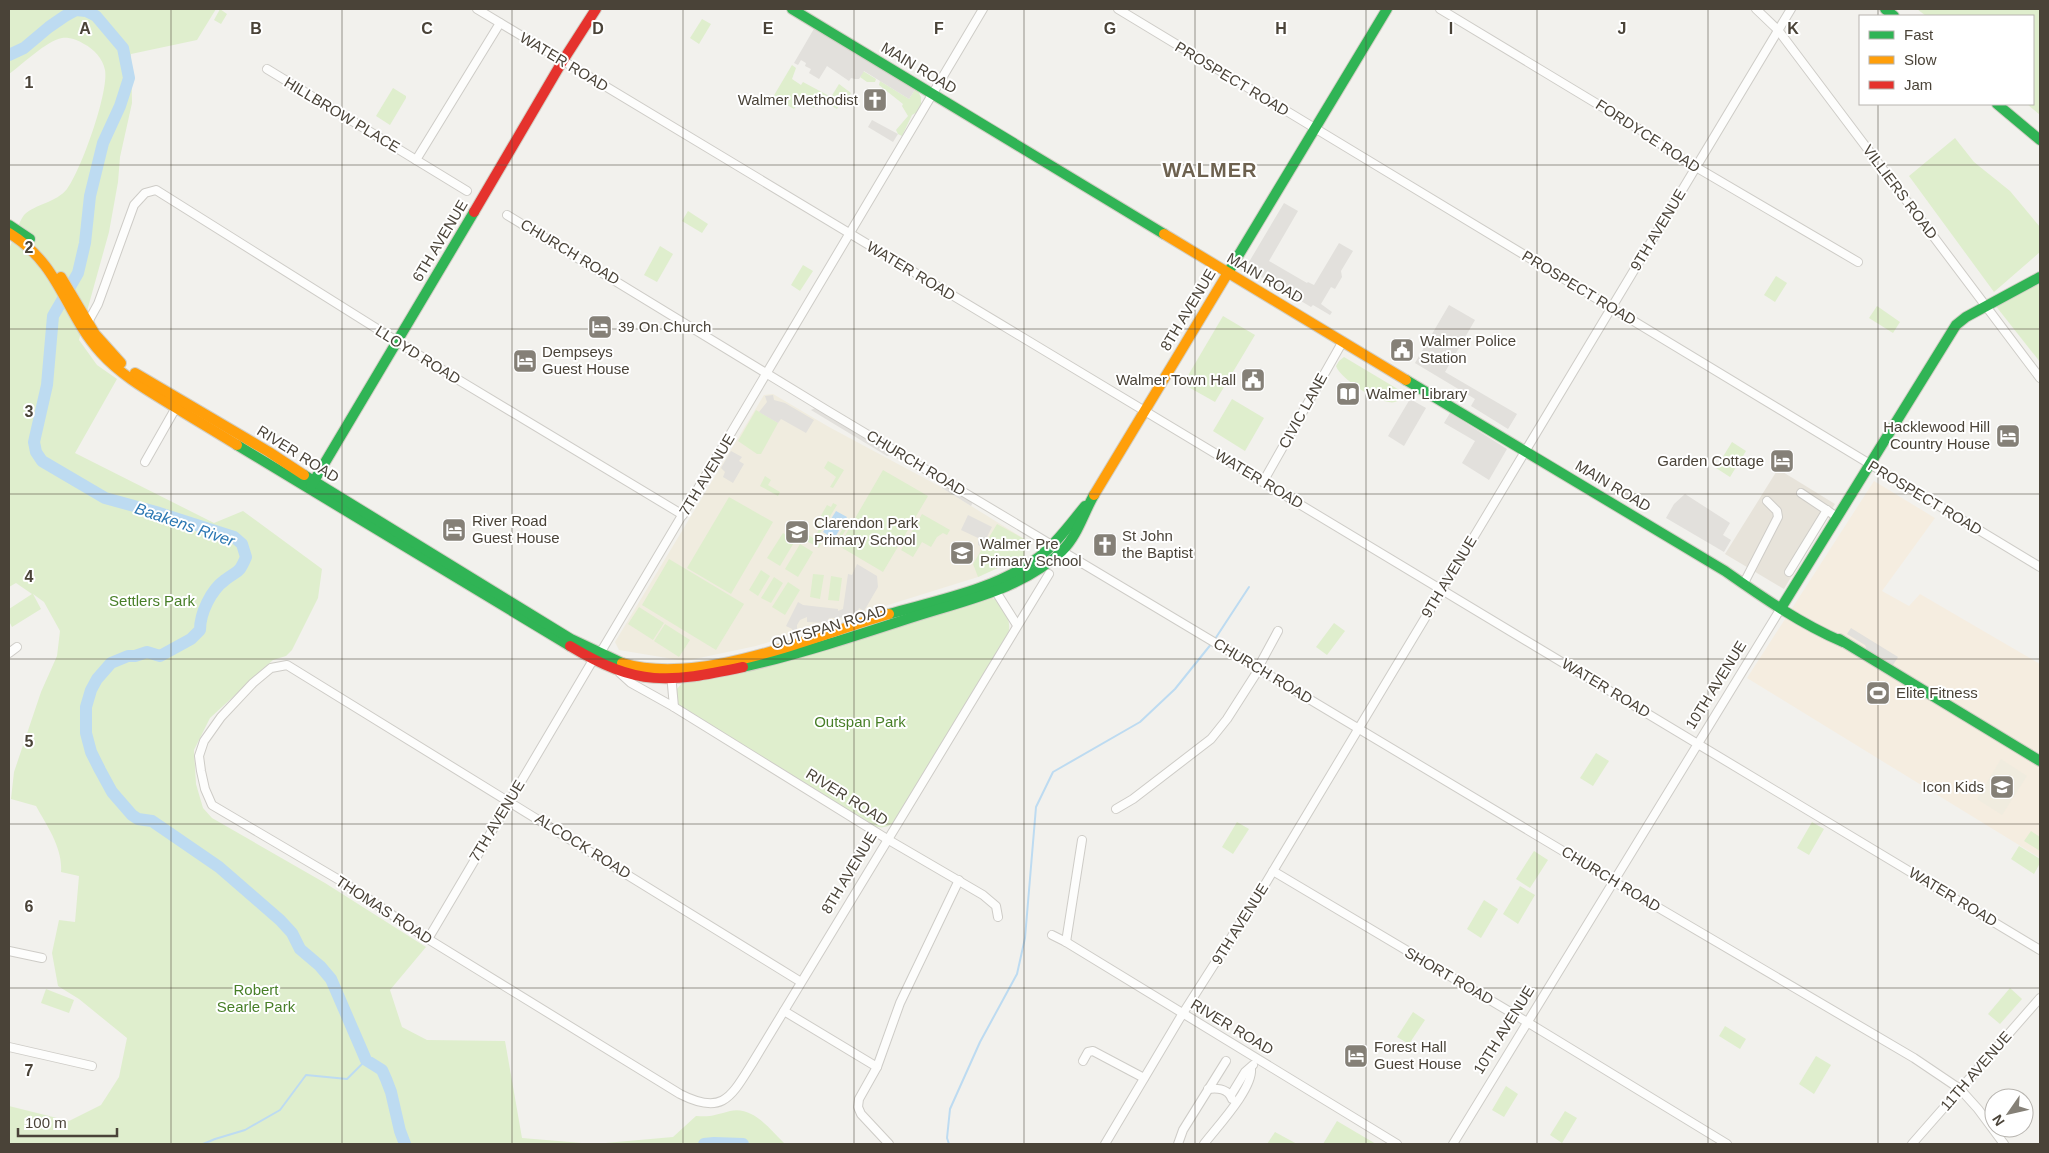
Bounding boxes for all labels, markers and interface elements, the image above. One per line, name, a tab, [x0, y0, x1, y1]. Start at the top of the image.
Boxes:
legend	[1859, 15, 2034, 105]
text: A	[79, 20, 91, 37]
text: B	[250, 20, 262, 37]
text: C	[421, 20, 433, 37]
text: E	[763, 20, 774, 37]
text: F	[934, 20, 944, 37]
text: G	[1104, 20, 1116, 37]
text: H	[1275, 20, 1287, 37]
text: I	[1449, 20, 1453, 37]
text: J	[1618, 20, 1626, 37]
text: K	[1787, 20, 1799, 37]
text: Fast	[1904, 26, 1934, 43]
street label: WATER ROAD	[517, 29, 611, 95]
street label: MAIN ROAD	[878, 38, 960, 97]
street label: PROSPECT ROAD	[1172, 38, 1292, 119]
text: Slow	[1904, 51, 1937, 68]
street label: HILLBROW PLACE	[281, 73, 403, 156]
text: 1	[25, 74, 34, 91]
text: Jam	[1904, 76, 1932, 93]
church icon: Walmer Methodist	[862, 87, 888, 113]
place label: Walmer Methodist	[738, 91, 859, 108]
street label: FORDYCE ROAD	[1593, 96, 1704, 176]
street label: VILLIERS ROAD	[1859, 141, 1941, 242]
district label: WALMER	[1163, 159, 1257, 181]
street label: 9TH AVENUE	[1627, 186, 1689, 274]
street label: 6TH AVENUE	[409, 197, 471, 285]
street label: CHURCH ROAD	[518, 215, 623, 288]
street label: WATER ROAD	[864, 238, 959, 304]
text: 2	[25, 239, 34, 256]
street label: PROSPECT ROAD	[1519, 247, 1639, 328]
street label: MAIN ROAD	[1224, 249, 1306, 306]
street label: 8TH AVENUE	[1157, 266, 1219, 354]
hotel icon: 39 On Church	[587, 314, 613, 340]
place label: 39 On Church	[618, 318, 711, 335]
street label: LLOYD ROAD	[373, 322, 464, 387]
place label: Walmer Police Station	[1420, 332, 1516, 366]
public building icon: Walmer Police Station	[1389, 337, 1415, 363]
place label: Dempseys Guest House	[542, 343, 630, 377]
hotel icon: Dempseys Guest House	[512, 348, 538, 374]
public building icon: Walmer Town Hall	[1240, 367, 1266, 393]
street label: CIVIC LANE	[1275, 370, 1330, 451]
place label: Walmer Town Hall	[1116, 371, 1236, 388]
library icon: Walmer Library	[1335, 381, 1361, 407]
place label: Walmer Library	[1366, 385, 1468, 402]
text: 3	[25, 403, 34, 420]
place label: Hacklewood Hill Country House	[1883, 418, 1990, 452]
street label: RIVER ROAD	[254, 422, 342, 486]
hotel icon: Hacklewood Hill Country House	[1995, 423, 2021, 449]
street label: CHURCH ROAD	[864, 426, 969, 499]
street label: 7TH AVENUE	[676, 431, 738, 519]
street label: WATER ROAD	[1212, 446, 1307, 512]
hotel icon: Garden Cottage	[1769, 448, 1795, 474]
place label: Garden Cottage	[1657, 452, 1764, 469]
street label: MAIN ROAD	[1572, 456, 1654, 515]
street label: PROSPECT ROAD	[1865, 457, 1985, 538]
water label: Baakens River	[133, 499, 237, 550]
place label: River Road Guest House	[472, 512, 560, 546]
place label: Clarendon Park Primary School	[814, 514, 919, 548]
hotel icon: River Road Guest House	[441, 517, 467, 543]
school or university icon: Clarendon Park Primary School	[784, 519, 810, 545]
place label: St John the Baptist	[1122, 527, 1194, 561]
church icon: St John the Baptist	[1092, 532, 1118, 558]
street label: 9TH AVENUE	[1418, 533, 1480, 621]
place label: Walmer Pre Primary School	[980, 535, 1082, 569]
school or university icon: Walmer Pre Primary School	[949, 540, 975, 566]
text: 4	[25, 568, 34, 585]
park label: Settlers Park	[109, 592, 195, 609]
street label: OUTSPAN ROAD	[770, 601, 888, 652]
street label: CHURCH ROAD	[1211, 634, 1316, 707]
street label: 10TH AVENUE	[1682, 638, 1749, 732]
street label: WATER ROAD	[1559, 655, 1654, 721]
sports icon: Elite Fitness	[1865, 680, 1891, 706]
place label: Elite Fitness	[1896, 684, 1978, 701]
park label: Outspan Park	[814, 713, 906, 730]
text: 5	[25, 733, 34, 750]
street label: RIVER ROAD	[803, 765, 891, 829]
school or university icon: Icon Kids	[1989, 774, 2015, 800]
street label: 7TH AVENUE	[466, 777, 528, 865]
place label: Icon Kids	[1922, 778, 1984, 795]
street label: ALCOCK ROAD	[532, 809, 634, 882]
street label: 8TH AVENUE	[818, 829, 880, 917]
street label: CHURCH ROAD	[1559, 842, 1664, 915]
street label: WATER ROAD	[1906, 864, 2001, 930]
street label: THOMAS ROAD	[333, 872, 436, 947]
street label: 9TH AVENUE	[1208, 880, 1271, 967]
text: 6	[25, 898, 34, 915]
street label: SHORT ROAD	[1402, 943, 1497, 1008]
park label: Robert Searle Park	[217, 981, 296, 1015]
street label: 10TH AVENUE	[1470, 983, 1537, 1077]
street label: RIVER ROAD	[1188, 995, 1277, 1058]
street label: 11TH AVENUE	[1937, 1028, 2015, 1114]
place label: Forest Hall Guest House	[1374, 1038, 1462, 1072]
hotel icon: Forest Hall Guest House	[1343, 1043, 1369, 1069]
text: 7	[25, 1062, 34, 1079]
north arrow	[1984, 1088, 2034, 1138]
scale bar	[18, 1106, 116, 1138]
text: N	[1989, 1112, 2008, 1129]
text: 100 m	[25, 1114, 67, 1131]

